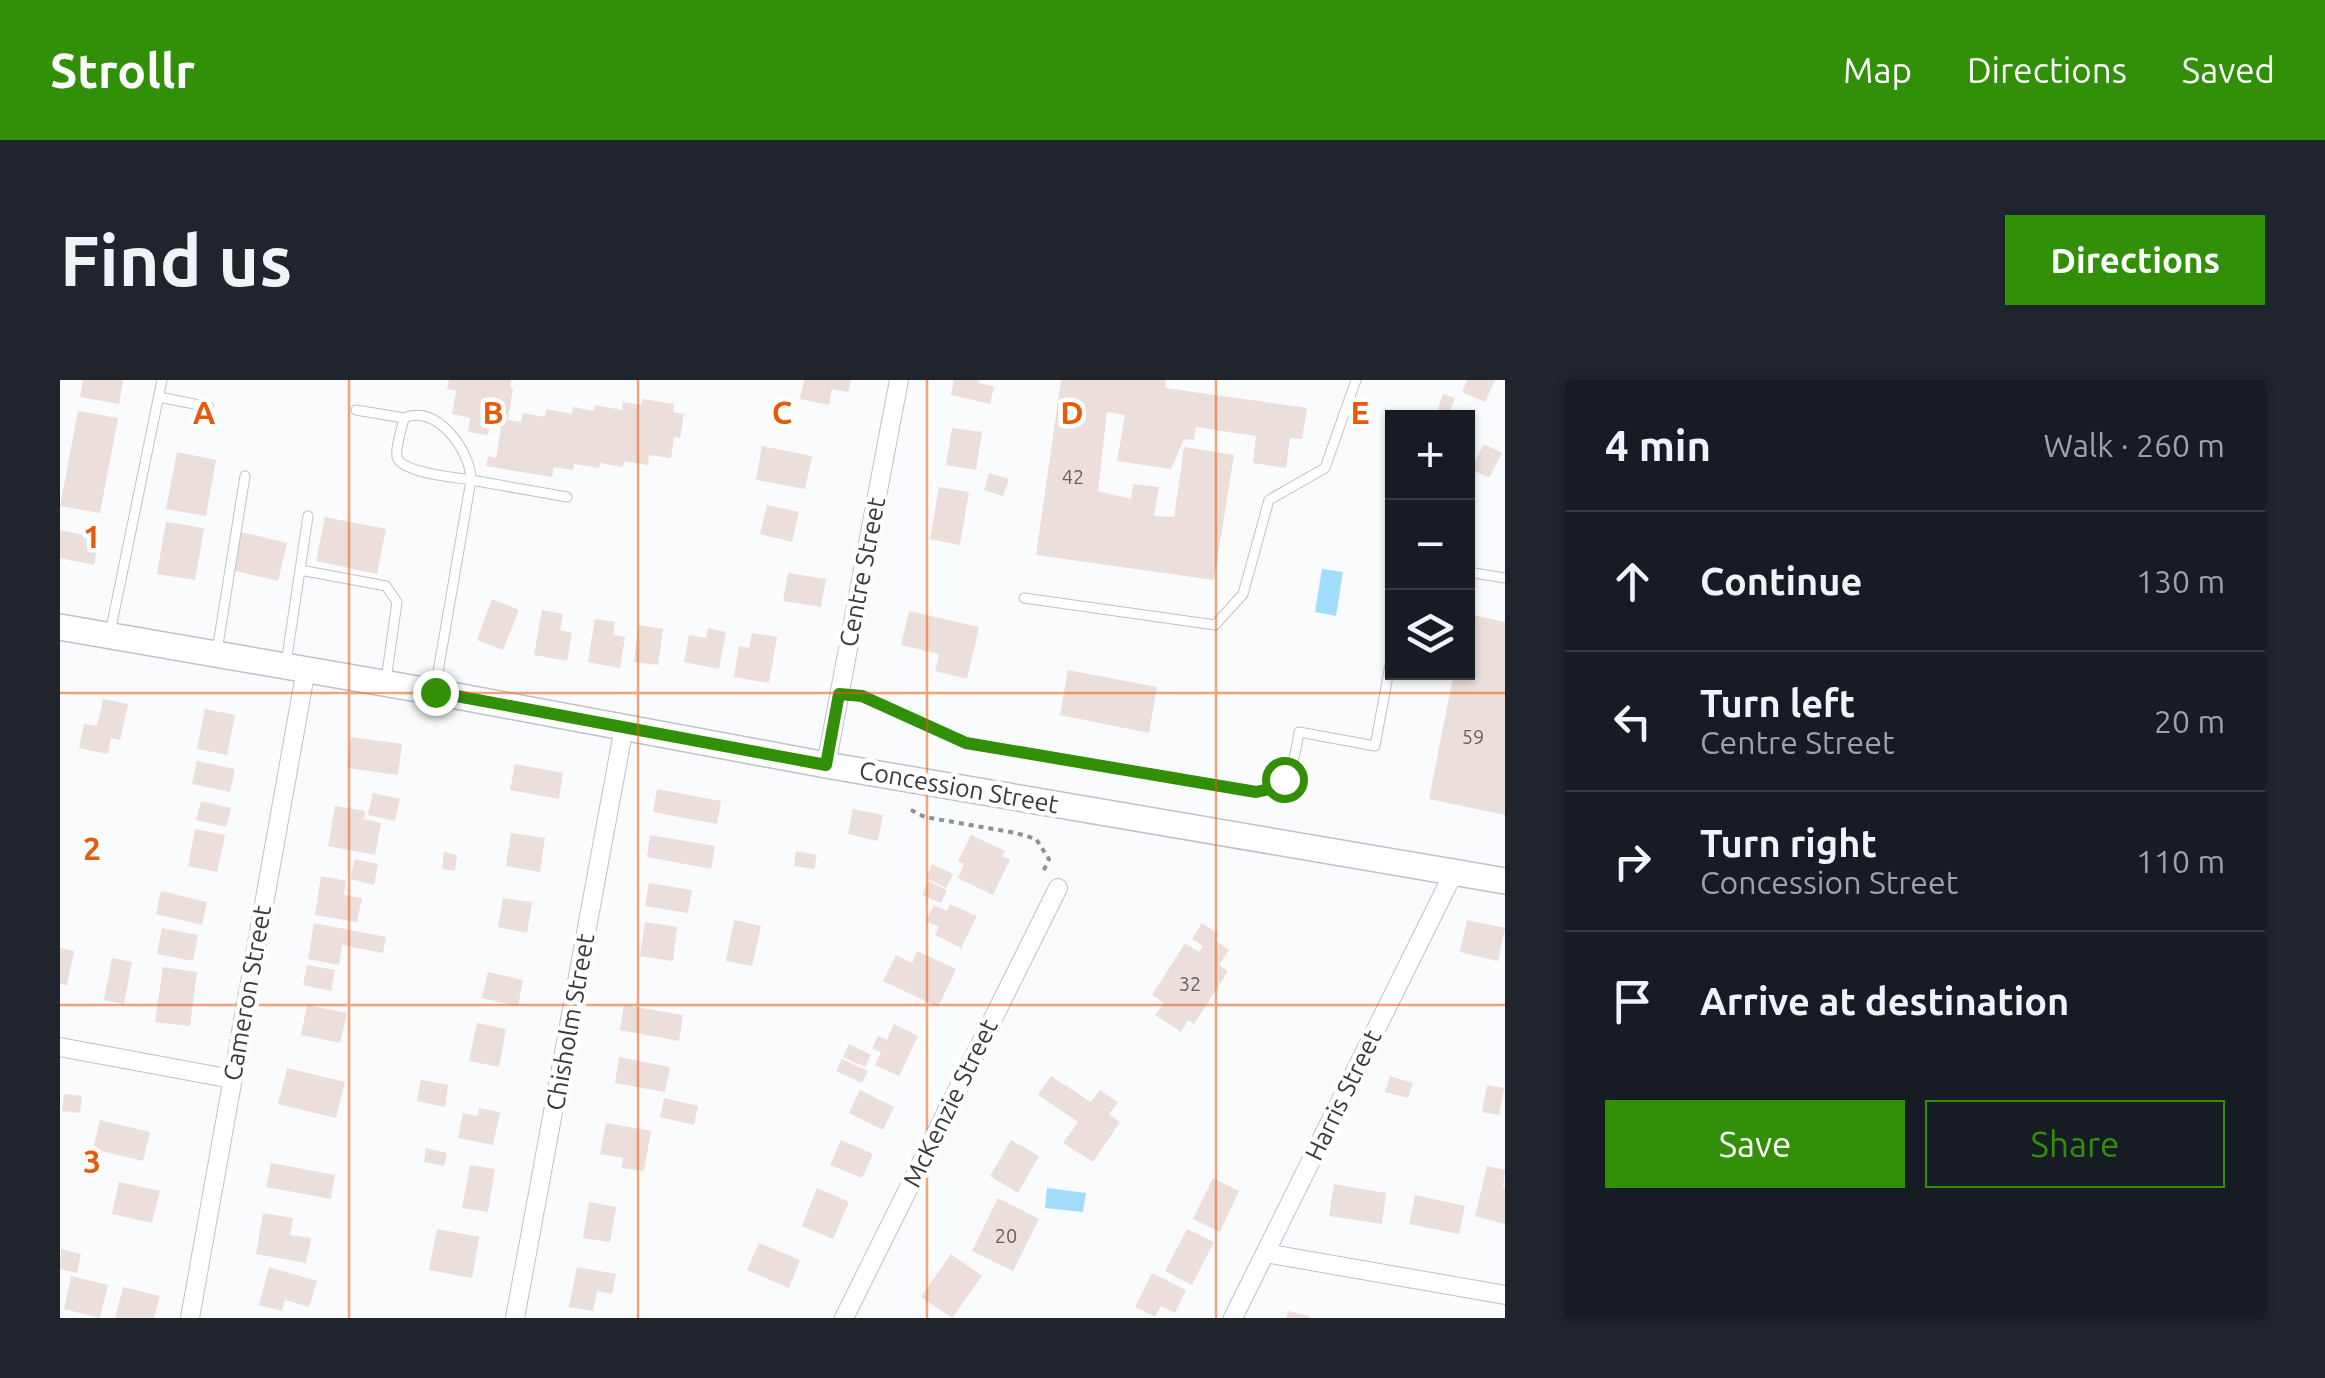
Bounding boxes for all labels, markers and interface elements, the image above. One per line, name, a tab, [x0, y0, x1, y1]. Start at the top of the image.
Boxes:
text: Strollr	[50, 43, 195, 97]
text: Map	[1843, 50, 1912, 90]
text: Directions	[1967, 50, 2127, 90]
text: Saved	[2182, 50, 2275, 90]
button: Directions	[2005, 215, 2265, 305]
text: Find us	[60, 221, 292, 299]
text: A	[193, 394, 216, 430]
text: B	[482, 394, 504, 430]
text: C	[772, 394, 792, 430]
text: D	[1060, 394, 1084, 430]
text: E	[1350, 394, 1370, 430]
map controls	[1385, 410, 1475, 680]
button: +	[1385, 410, 1475, 500]
text: 4 min	[1605, 422, 1711, 469]
text: Walk · 260 m	[2043, 427, 2225, 463]
house number: 42	[1062, 465, 1084, 488]
street label: Centre Street	[834, 495, 890, 649]
button: −	[1385, 500, 1475, 590]
text: 1	[83, 518, 101, 554]
icon: ahead	[1605, 554, 1660, 609]
text: Continue	[1700, 560, 1862, 602]
text: 130 m	[2136, 563, 2225, 599]
button: layers	[1385, 590, 1475, 680]
route end	[413, 670, 459, 716]
text: Turn left	[1700, 682, 1855, 724]
icon: left	[1605, 694, 1660, 749]
text: 20 m	[2154, 703, 2225, 739]
text: Centre Street	[1700, 724, 1895, 760]
house number: 59	[1462, 725, 1484, 748]
street label: Concession Street	[857, 756, 1061, 818]
route start	[1262, 757, 1308, 803]
text: Turn right	[1700, 822, 1877, 864]
text: 2	[83, 830, 101, 866]
icon: right	[1605, 834, 1660, 889]
text: 110 m	[2136, 843, 2225, 879]
text: Concession Street	[1700, 864, 1958, 900]
street label: Cameron Street	[218, 903, 276, 1083]
street label: Chisholm Street	[541, 931, 599, 1113]
house number: 32	[1179, 972, 1201, 995]
icon: arrive	[1605, 974, 1660, 1029]
text: Arrive at destination	[1700, 980, 2069, 1022]
street label: McKenzie Street	[897, 1014, 1003, 1191]
street label: Harris Street	[1299, 1025, 1387, 1165]
button: Save	[1605, 1100, 1905, 1188]
button: Share	[1925, 1100, 2225, 1188]
text: 3	[83, 1143, 101, 1179]
house number: 20	[995, 1224, 1017, 1247]

